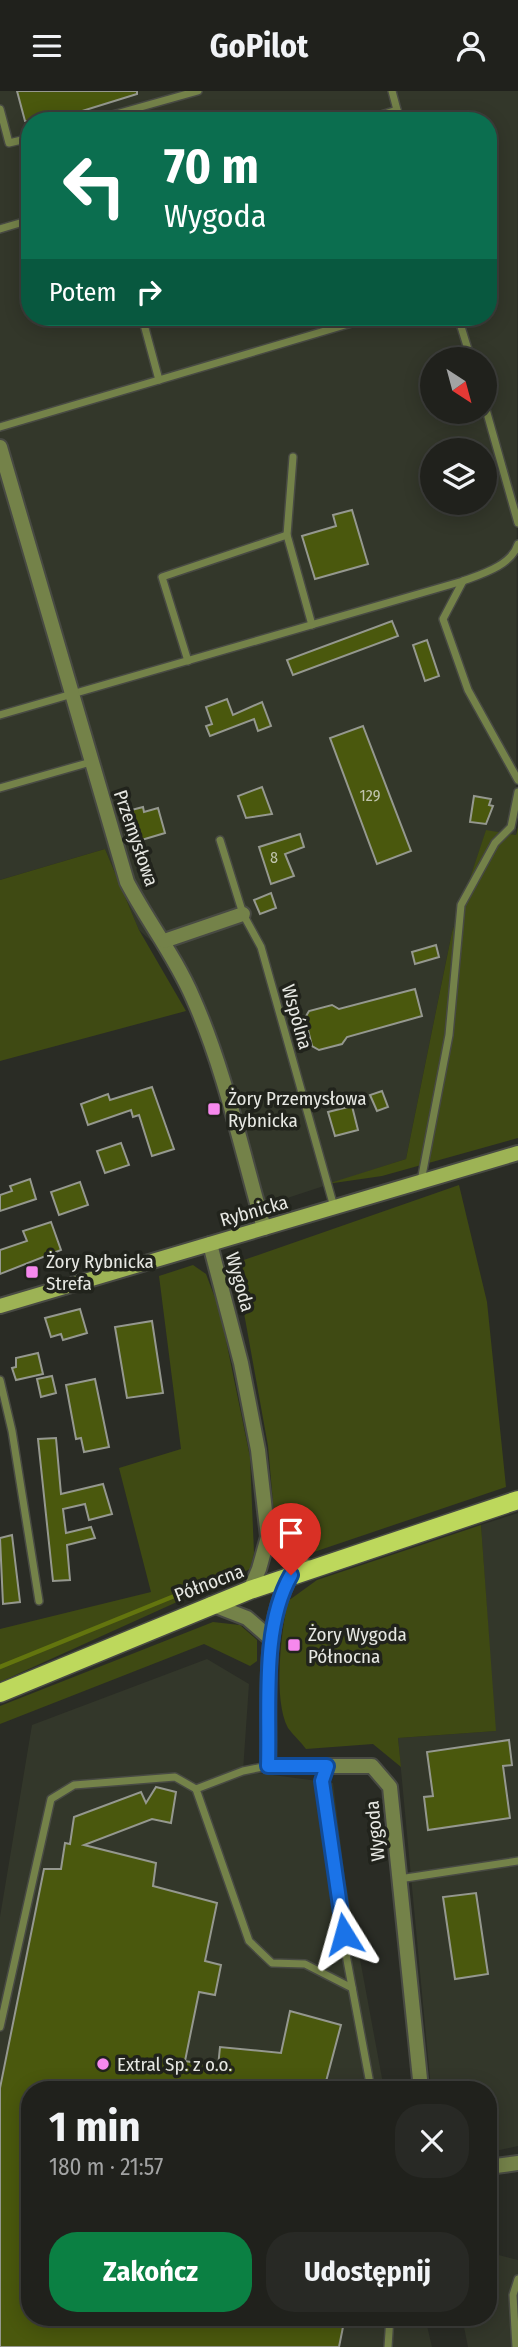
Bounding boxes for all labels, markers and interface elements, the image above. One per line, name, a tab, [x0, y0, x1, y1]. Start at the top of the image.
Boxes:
icon: menu	[28, 27, 66, 65]
text: GoPilot	[210, 27, 308, 65]
icon: person	[452, 27, 490, 65]
text: 70 m	[164, 137, 259, 196]
icon: left	[49, 140, 140, 231]
text: Wygoda	[164, 197, 266, 235]
icon: right	[130, 273, 168, 311]
text: Potem	[49, 277, 116, 308]
north arrow	[420, 347, 497, 423]
map controls	[420, 347, 497, 515]
button: layers	[420, 438, 497, 515]
house number: 129	[360, 786, 381, 805]
street label: Przemysłowa	[109, 787, 163, 889]
house number: 8	[270, 848, 278, 867]
street label: Wspólna	[277, 982, 317, 1052]
place label: Żory Przemysłowa Rybnicka	[228, 1087, 366, 1132]
marker: Żory Przemysłowa Rybnicka	[206, 1101, 222, 1117]
street label: Rybnicka	[217, 1190, 291, 1232]
place label: Żory Rybnicka Strefa	[46, 1250, 154, 1295]
street label: Wygoda	[221, 1250, 259, 1314]
marker: Żory Rybnicka Strefa	[24, 1264, 40, 1280]
pin	[261, 1503, 321, 1575]
icon: arrive	[272, 1514, 310, 1552]
street label: Północna	[171, 1559, 247, 1607]
place label: Żory Wygoda Północna	[308, 1623, 407, 1668]
marker: Żory Wygoda Północna	[286, 1637, 302, 1653]
street label: Wygoda	[360, 1800, 390, 1862]
position arrow	[307, 1897, 381, 1971]
place label: Extral Sp. z o.o.	[117, 2053, 232, 2076]
marker: Extral Sp. z o.o.	[95, 2056, 111, 2072]
text: 1 min	[49, 2102, 140, 2152]
button: close	[395, 2104, 469, 2178]
text: 180 m · 21:57	[49, 2153, 163, 2181]
button: Zakończ	[49, 2232, 252, 2312]
button: Udostępnij	[266, 2232, 469, 2312]

